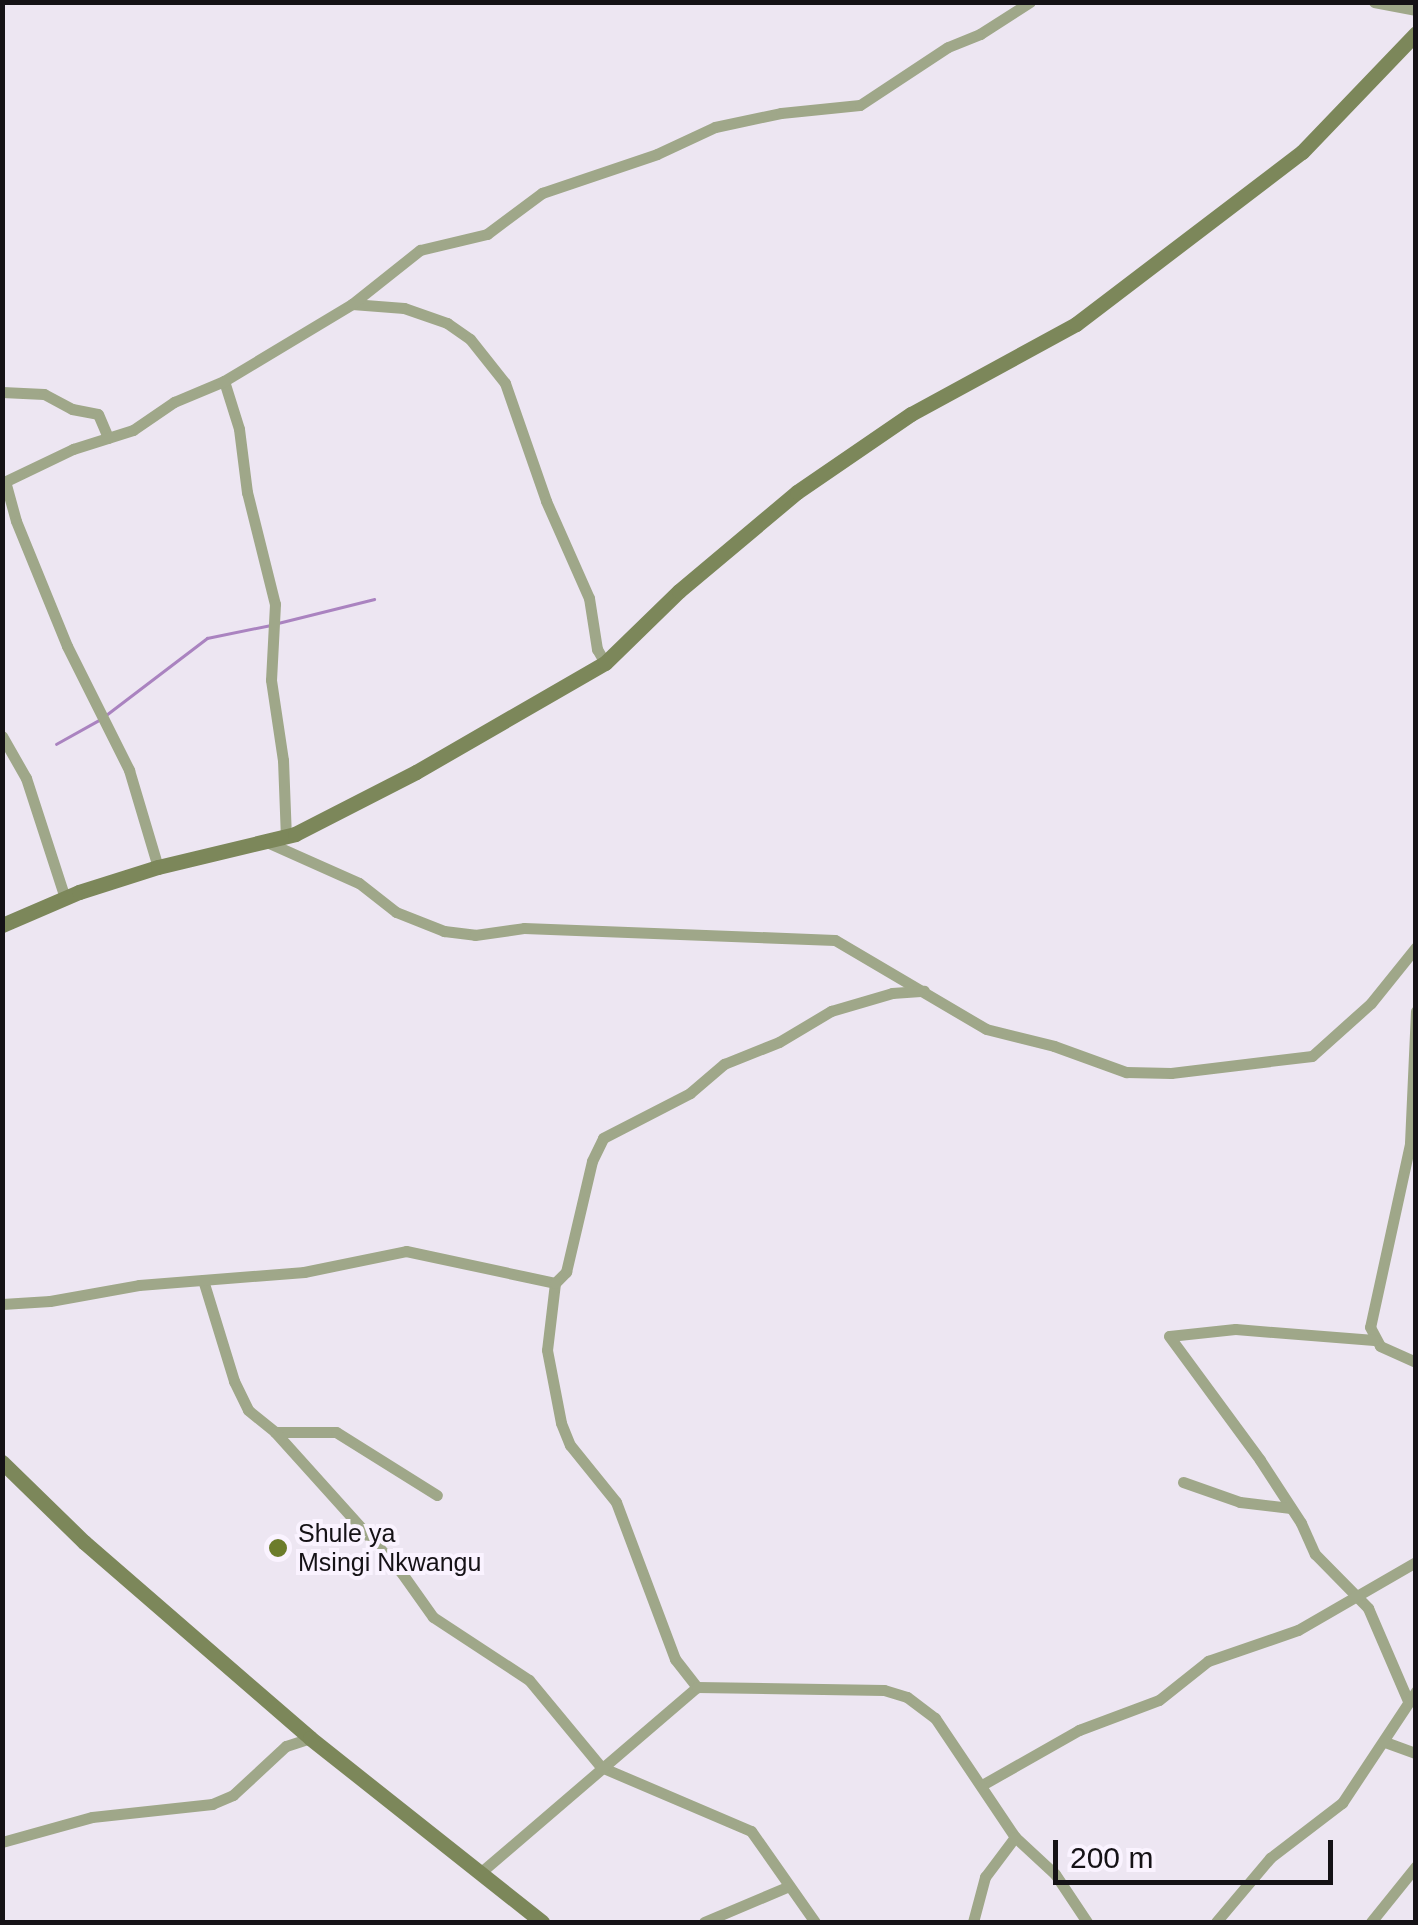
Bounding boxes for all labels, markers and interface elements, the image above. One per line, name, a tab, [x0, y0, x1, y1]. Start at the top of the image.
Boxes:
place label: Shule ya Msingi Nkwangu	[298, 1519, 481, 1578]
marker: Shule ya Msingi Nkwangu	[267, 1537, 289, 1559]
scale bar	[1058, 1820, 1338, 1882]
text: 200 m	[1070, 1841, 1153, 1874]

